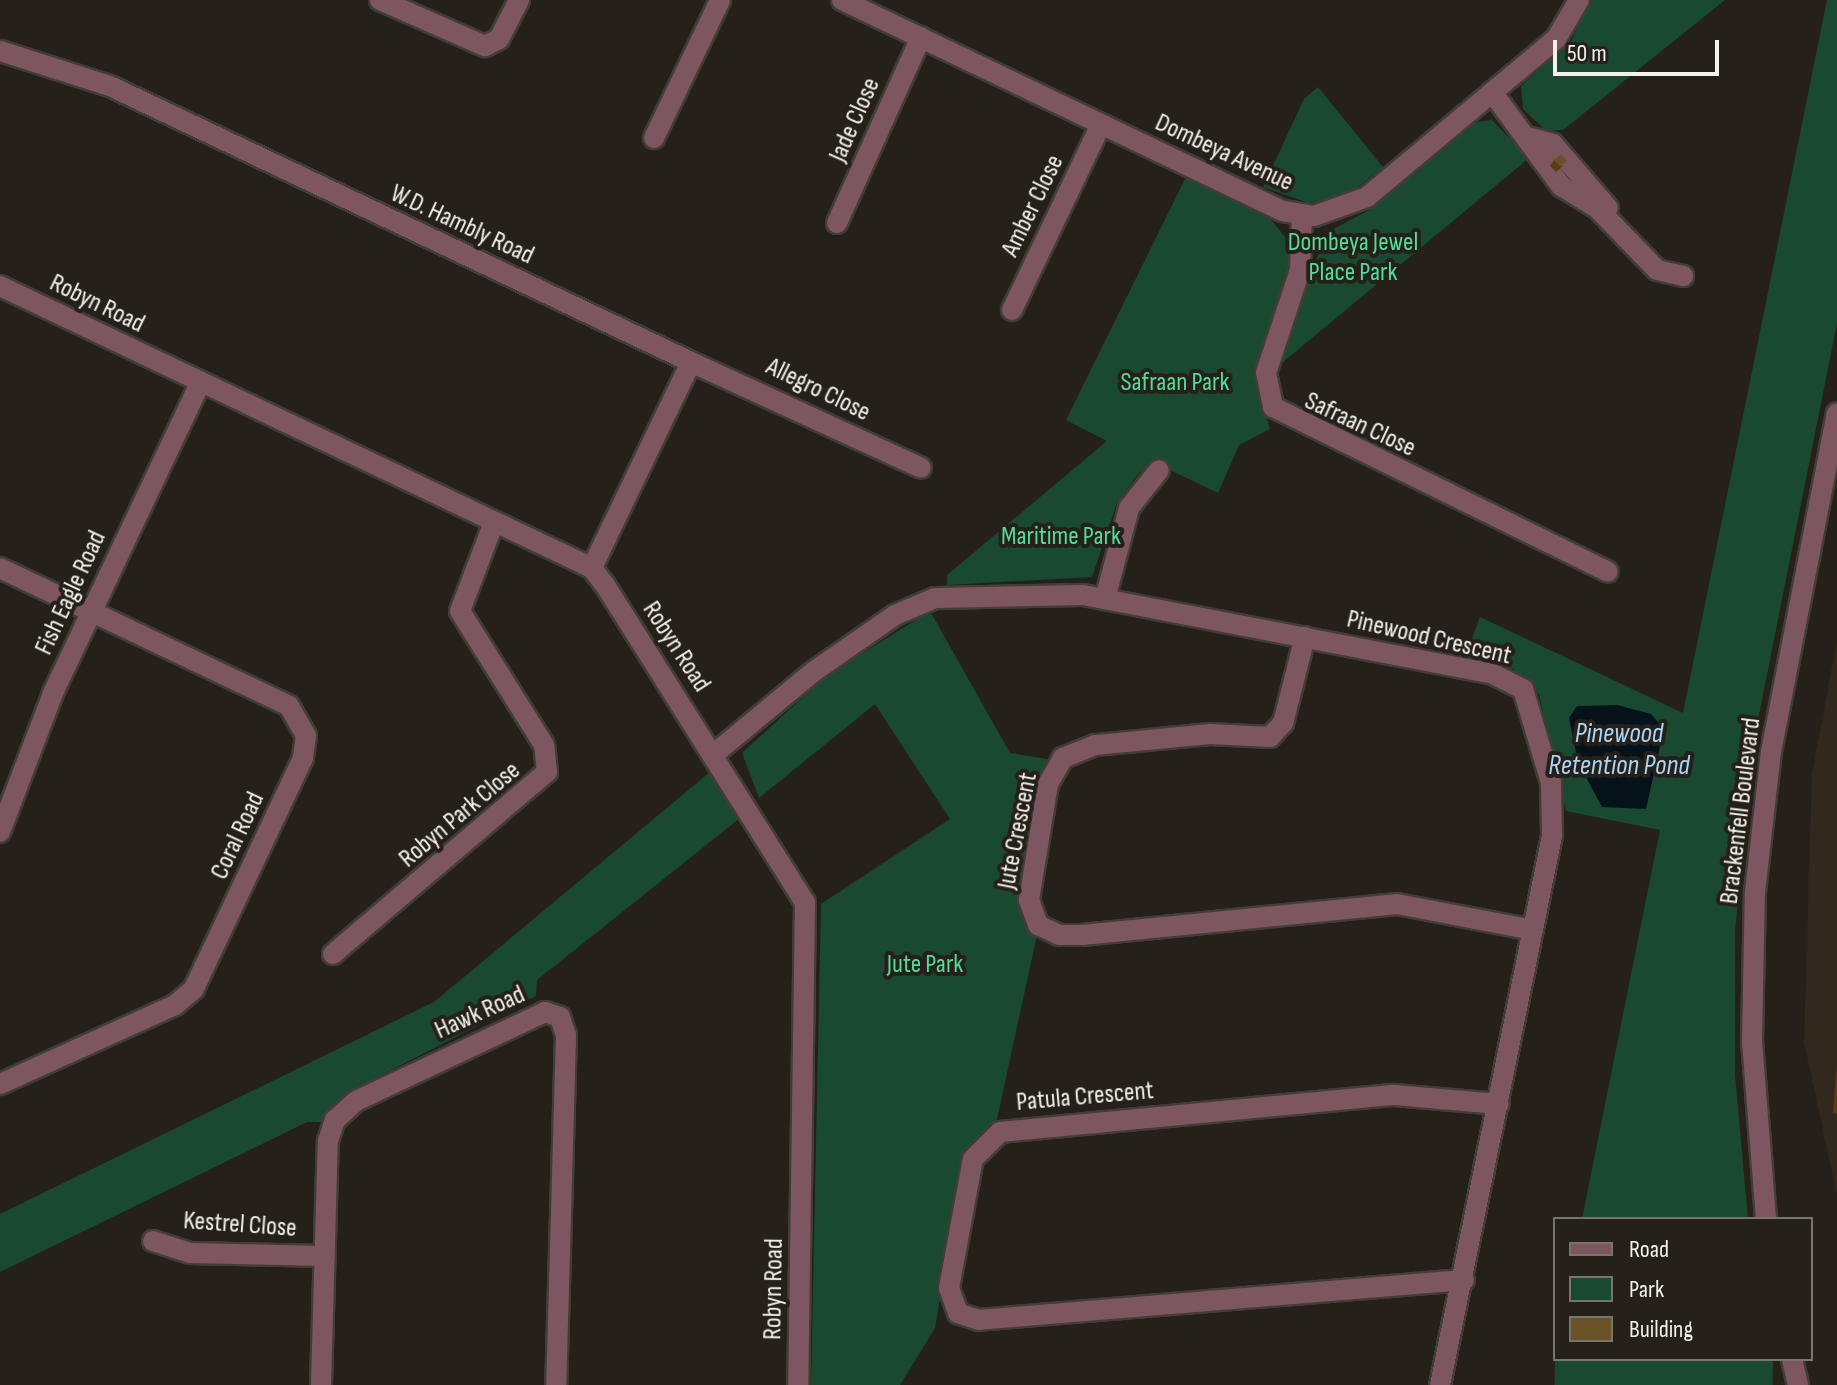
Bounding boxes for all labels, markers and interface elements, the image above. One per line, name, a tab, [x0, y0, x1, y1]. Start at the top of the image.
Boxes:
scale bar	[1557, 24, 1723, 74]
text: 50 m	[1567, 39, 1607, 68]
street label: Jade Close	[823, 73, 887, 167]
street label: Dombeya Avenue	[1150, 107, 1298, 199]
street label: Amber Close	[995, 150, 1071, 262]
street label: W.D. Hambly Road	[385, 178, 539, 272]
park label: Dombeya Jewel Place Park	[1288, 227, 1418, 288]
street label: Robyn Road	[44, 268, 150, 340]
street label: Allegro Close	[761, 351, 875, 429]
park label: Safraan Park	[1120, 367, 1230, 399]
street label: Safraan Close	[1299, 386, 1421, 464]
park label: Maritime Park	[1001, 521, 1121, 553]
street label: Fish Eagle Road	[29, 526, 113, 660]
street label: Robyn Road	[635, 596, 717, 698]
street label: Pinewood Crescent	[1344, 604, 1514, 672]
street label: Brackenfell Boulevard	[1714, 716, 1768, 906]
water label: Pinewood Retention Pond	[1548, 717, 1690, 783]
street label: Robyn Park Close	[393, 755, 527, 875]
street label: Jute Crescent	[991, 770, 1045, 892]
street label: Coral Road	[204, 787, 272, 885]
park label: Jute Park	[887, 949, 963, 981]
street label: Hawk Road	[430, 979, 530, 1047]
street label: Patula Crescent	[1015, 1075, 1155, 1119]
street label: Kestrel Close	[182, 1205, 298, 1245]
legend	[1553, 1217, 1813, 1361]
text: Road	[1629, 1235, 1669, 1264]
street label: Robyn Road	[758, 1238, 790, 1340]
text: Park	[1629, 1275, 1664, 1304]
text: Building	[1629, 1315, 1693, 1344]

